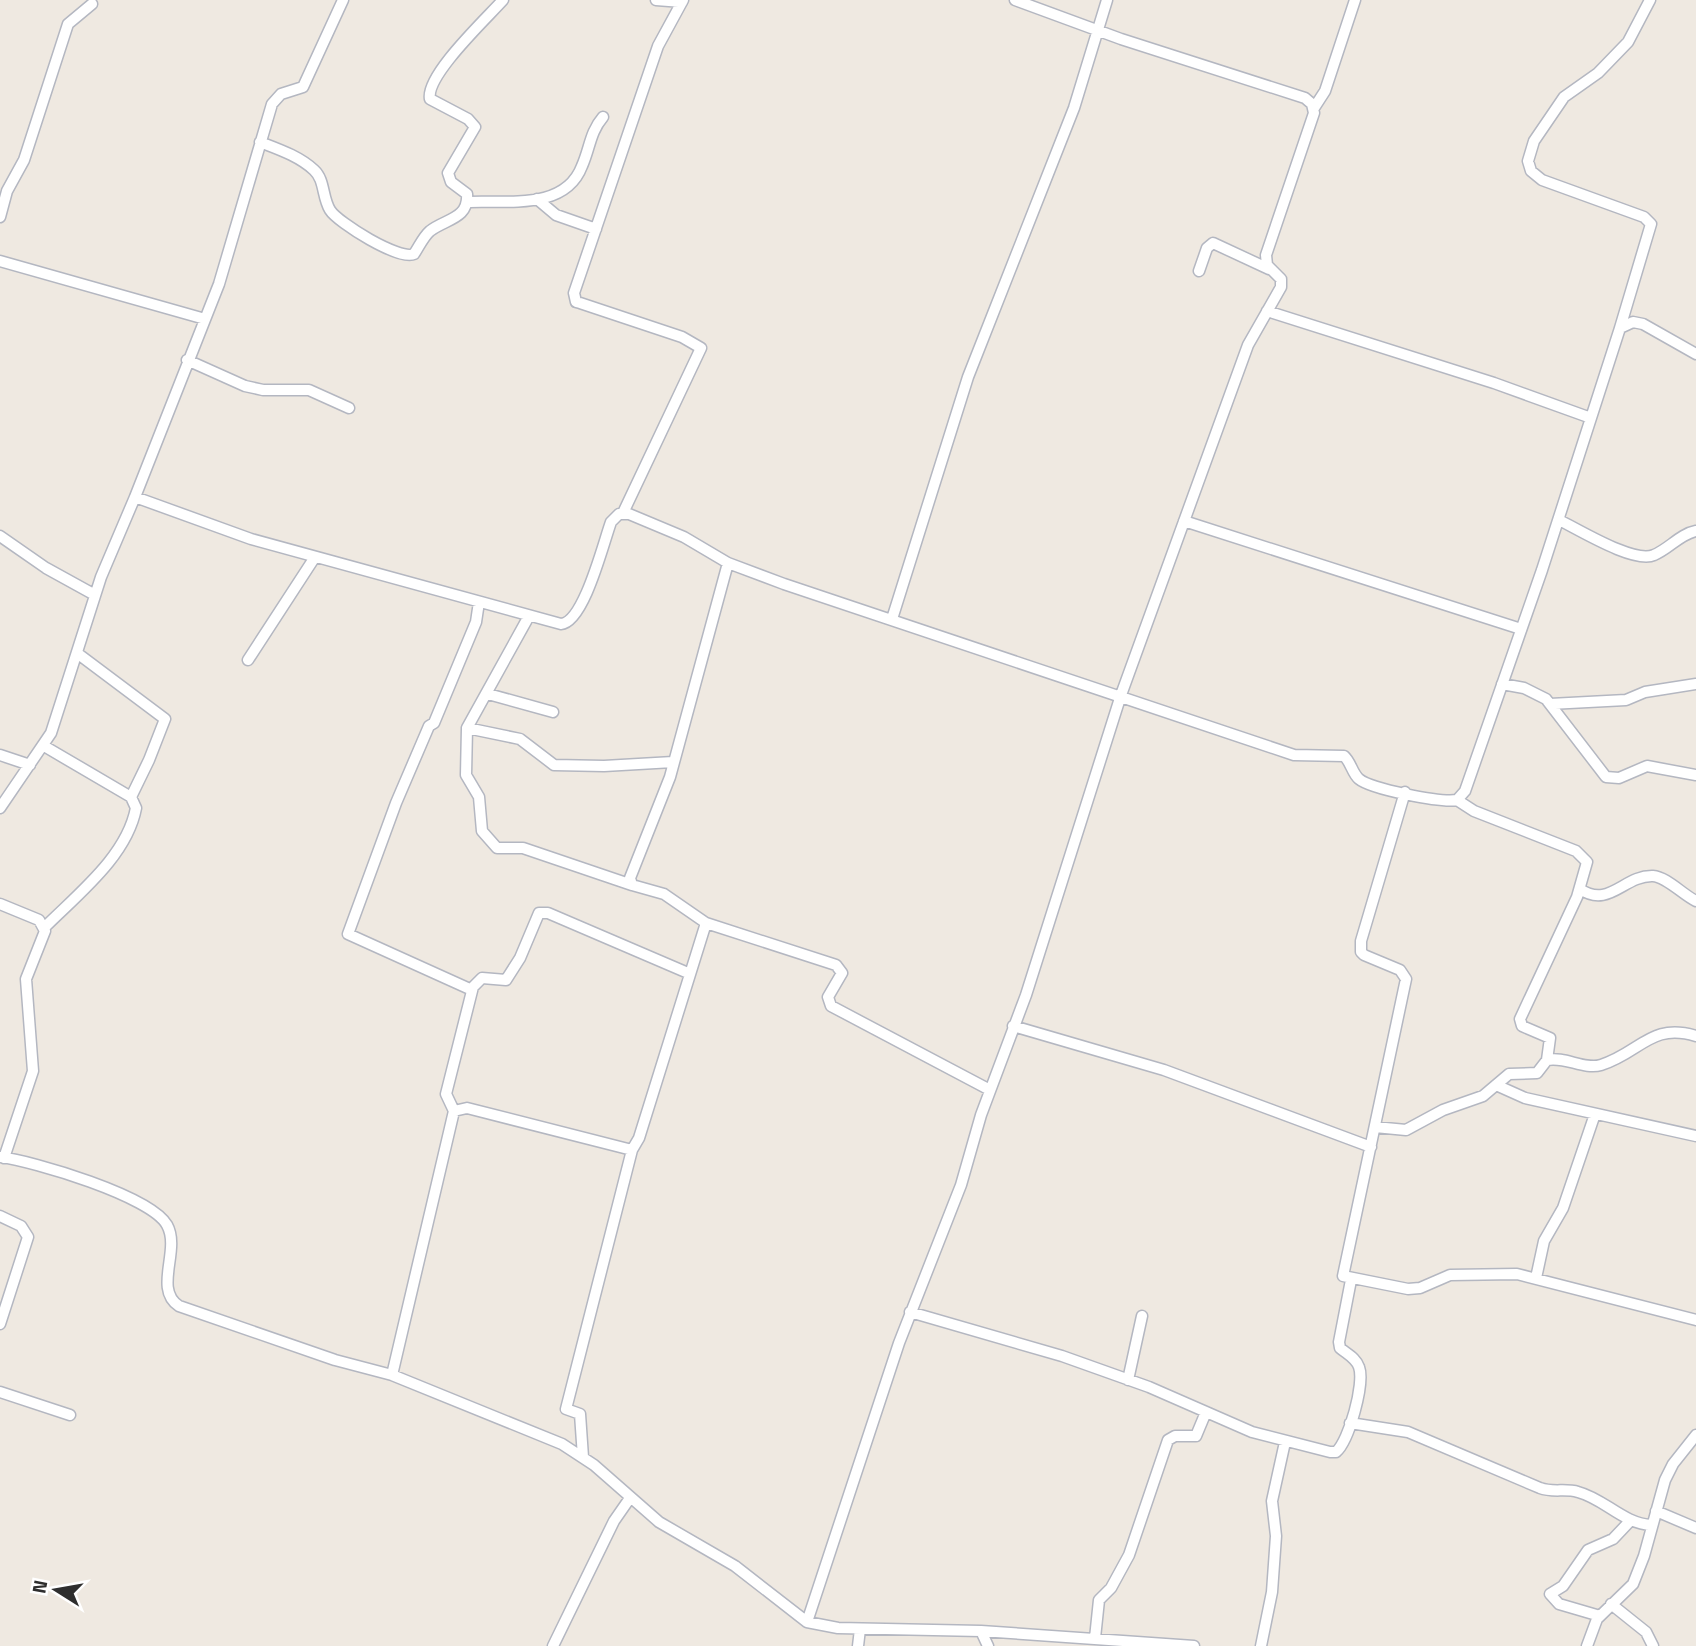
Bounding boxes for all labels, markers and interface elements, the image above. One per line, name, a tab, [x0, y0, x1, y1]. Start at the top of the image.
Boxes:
north arrow	[21, 1555, 91, 1625]
text: N	[23, 1577, 54, 1596]

